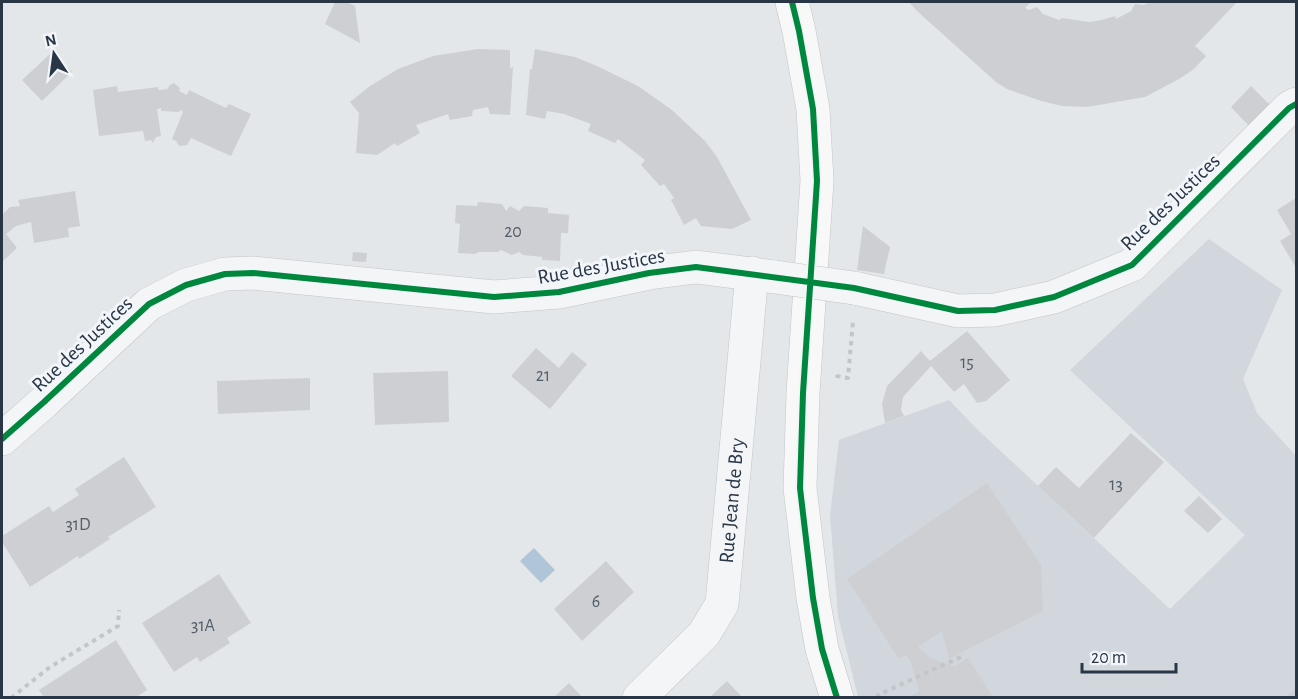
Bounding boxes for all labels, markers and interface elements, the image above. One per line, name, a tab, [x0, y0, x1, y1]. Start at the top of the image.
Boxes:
north arrow	[24, 24, 84, 84]
text: N	[44, 31, 58, 49]
street label: Rue des Justices	[1117, 150, 1224, 255]
house number: 20	[504, 223, 522, 241]
street label: Rue des Justices	[536, 245, 666, 288]
street label: Rue des Justices	[28, 293, 137, 396]
house number: 15	[960, 354, 974, 372]
house number: 21	[536, 367, 550, 385]
street label: Rue Jean de Bry	[716, 437, 748, 564]
house number: 13	[1109, 476, 1123, 494]
house number: 31D	[65, 516, 91, 534]
house number: 6	[592, 593, 600, 611]
house number: 31A	[191, 617, 216, 635]
scale bar	[1082, 636, 1176, 674]
text: 20 m	[1091, 649, 1126, 667]

